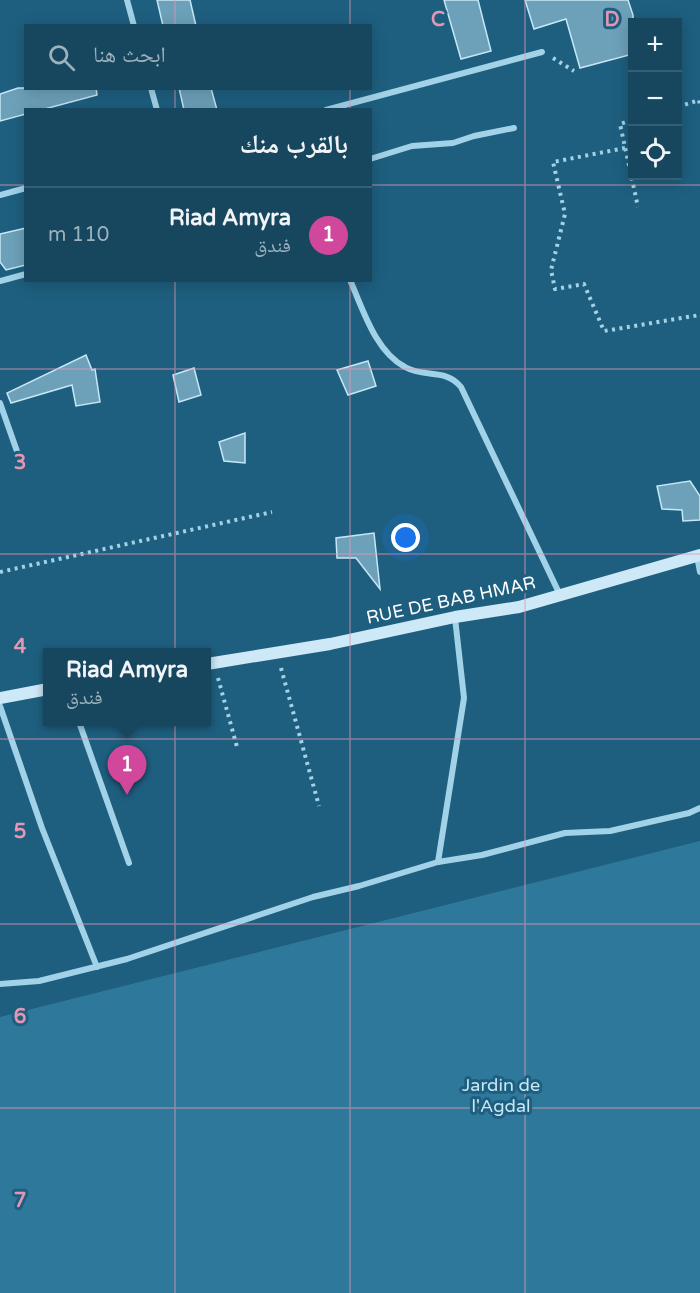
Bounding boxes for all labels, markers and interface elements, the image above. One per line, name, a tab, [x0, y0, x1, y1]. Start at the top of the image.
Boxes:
text: C	[431, 8, 445, 32]
text: D	[604, 8, 620, 32]
map controls	[628, 18, 682, 180]
button: +	[628, 18, 682, 72]
search box	[24, 24, 372, 90]
icon: search	[45, 41, 78, 74]
text: ابحث هنا	[93, 42, 166, 68]
button: −	[628, 72, 682, 126]
button: locate	[628, 126, 682, 180]
text: بالقرب منك	[240, 129, 348, 160]
text: Riad Amyra	[169, 205, 291, 231]
text: 110 m	[48, 223, 109, 247]
text: 1	[322, 223, 335, 247]
text: فندق	[254, 234, 291, 258]
text: 3	[14, 451, 26, 475]
your location	[391, 523, 420, 552]
street label: RUE DE BAB HMAR	[364, 571, 538, 629]
text: 4	[14, 635, 27, 659]
popup	[43, 648, 211, 726]
text: Riad Amyra	[66, 657, 188, 683]
text: فندق	[66, 686, 103, 710]
pin: 1	[108, 746, 146, 795]
text: 5	[14, 820, 26, 844]
text: 6	[14, 1005, 26, 1029]
park label: Jardin de l'Agdal	[462, 1074, 540, 1117]
text: 7	[14, 1189, 26, 1213]

